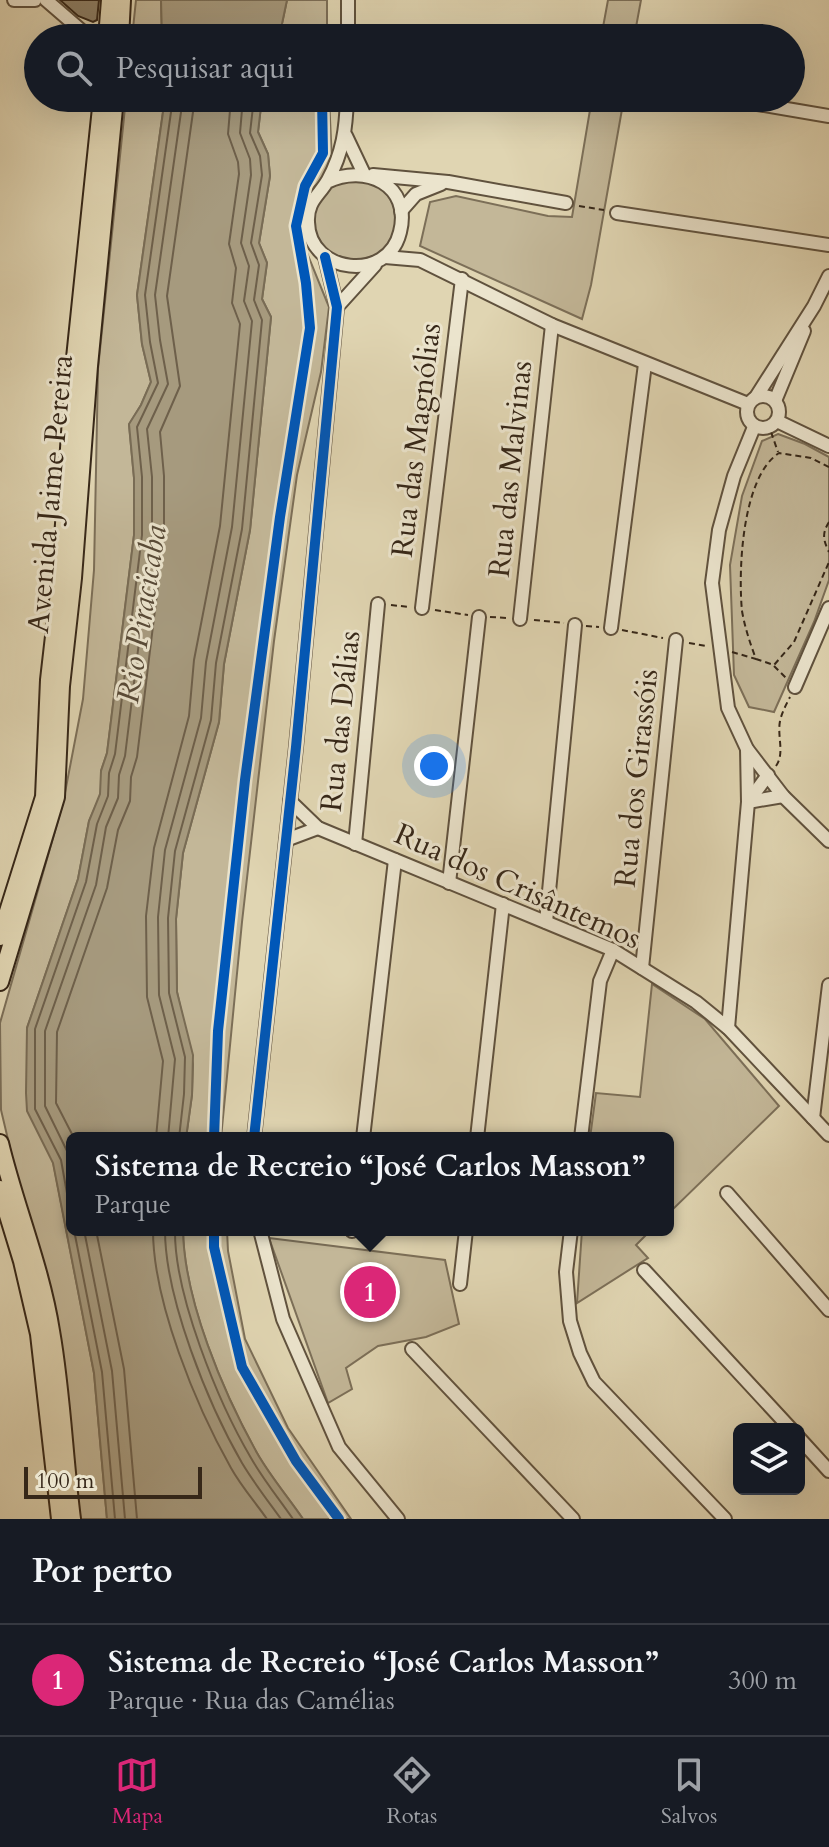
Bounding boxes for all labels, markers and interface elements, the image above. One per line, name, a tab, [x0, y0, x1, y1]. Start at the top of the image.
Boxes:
search box	[24, 24, 805, 112]
icon: search	[52, 46, 96, 90]
text: Pesquisar aqui	[116, 48, 294, 89]
street label: Rua das Magnólias	[382, 321, 451, 560]
street label: Avenida Jaime Pereira	[18, 353, 83, 635]
street label: Rua das Malvinas	[479, 359, 542, 580]
water label: Rio Piracicaba	[106, 522, 178, 706]
street label: Rua das Dálias	[311, 629, 370, 814]
street label: Rua dos Girassóis	[605, 667, 668, 889]
your location	[414, 746, 454, 786]
street label: Rua dos Crisântemos	[388, 814, 647, 959]
popup	[66, 1132, 674, 1236]
text: Sistema de Recreio “José Carlos Masson”	[95, 1146, 645, 1187]
text: Parque	[95, 1187, 171, 1222]
pin: 1	[344, 1262, 396, 1322]
map controls	[733, 1423, 805, 1495]
button: layers	[733, 1423, 805, 1495]
scale bar	[24, 1463, 202, 1499]
text: 100 m	[36, 1466, 94, 1496]
text: Por perto	[32, 1548, 173, 1594]
text: Sistema de Recreio “José Carlos Masson”	[108, 1642, 659, 1683]
text: 1	[51, 1663, 65, 1698]
text: 300 m	[728, 1663, 797, 1698]
text: Parque · Rua das Camélias	[108, 1683, 395, 1718]
tab: Mapa	[112, 1753, 163, 1831]
tab: Rotas	[386, 1753, 437, 1831]
tab: Salvos	[661, 1753, 717, 1831]

